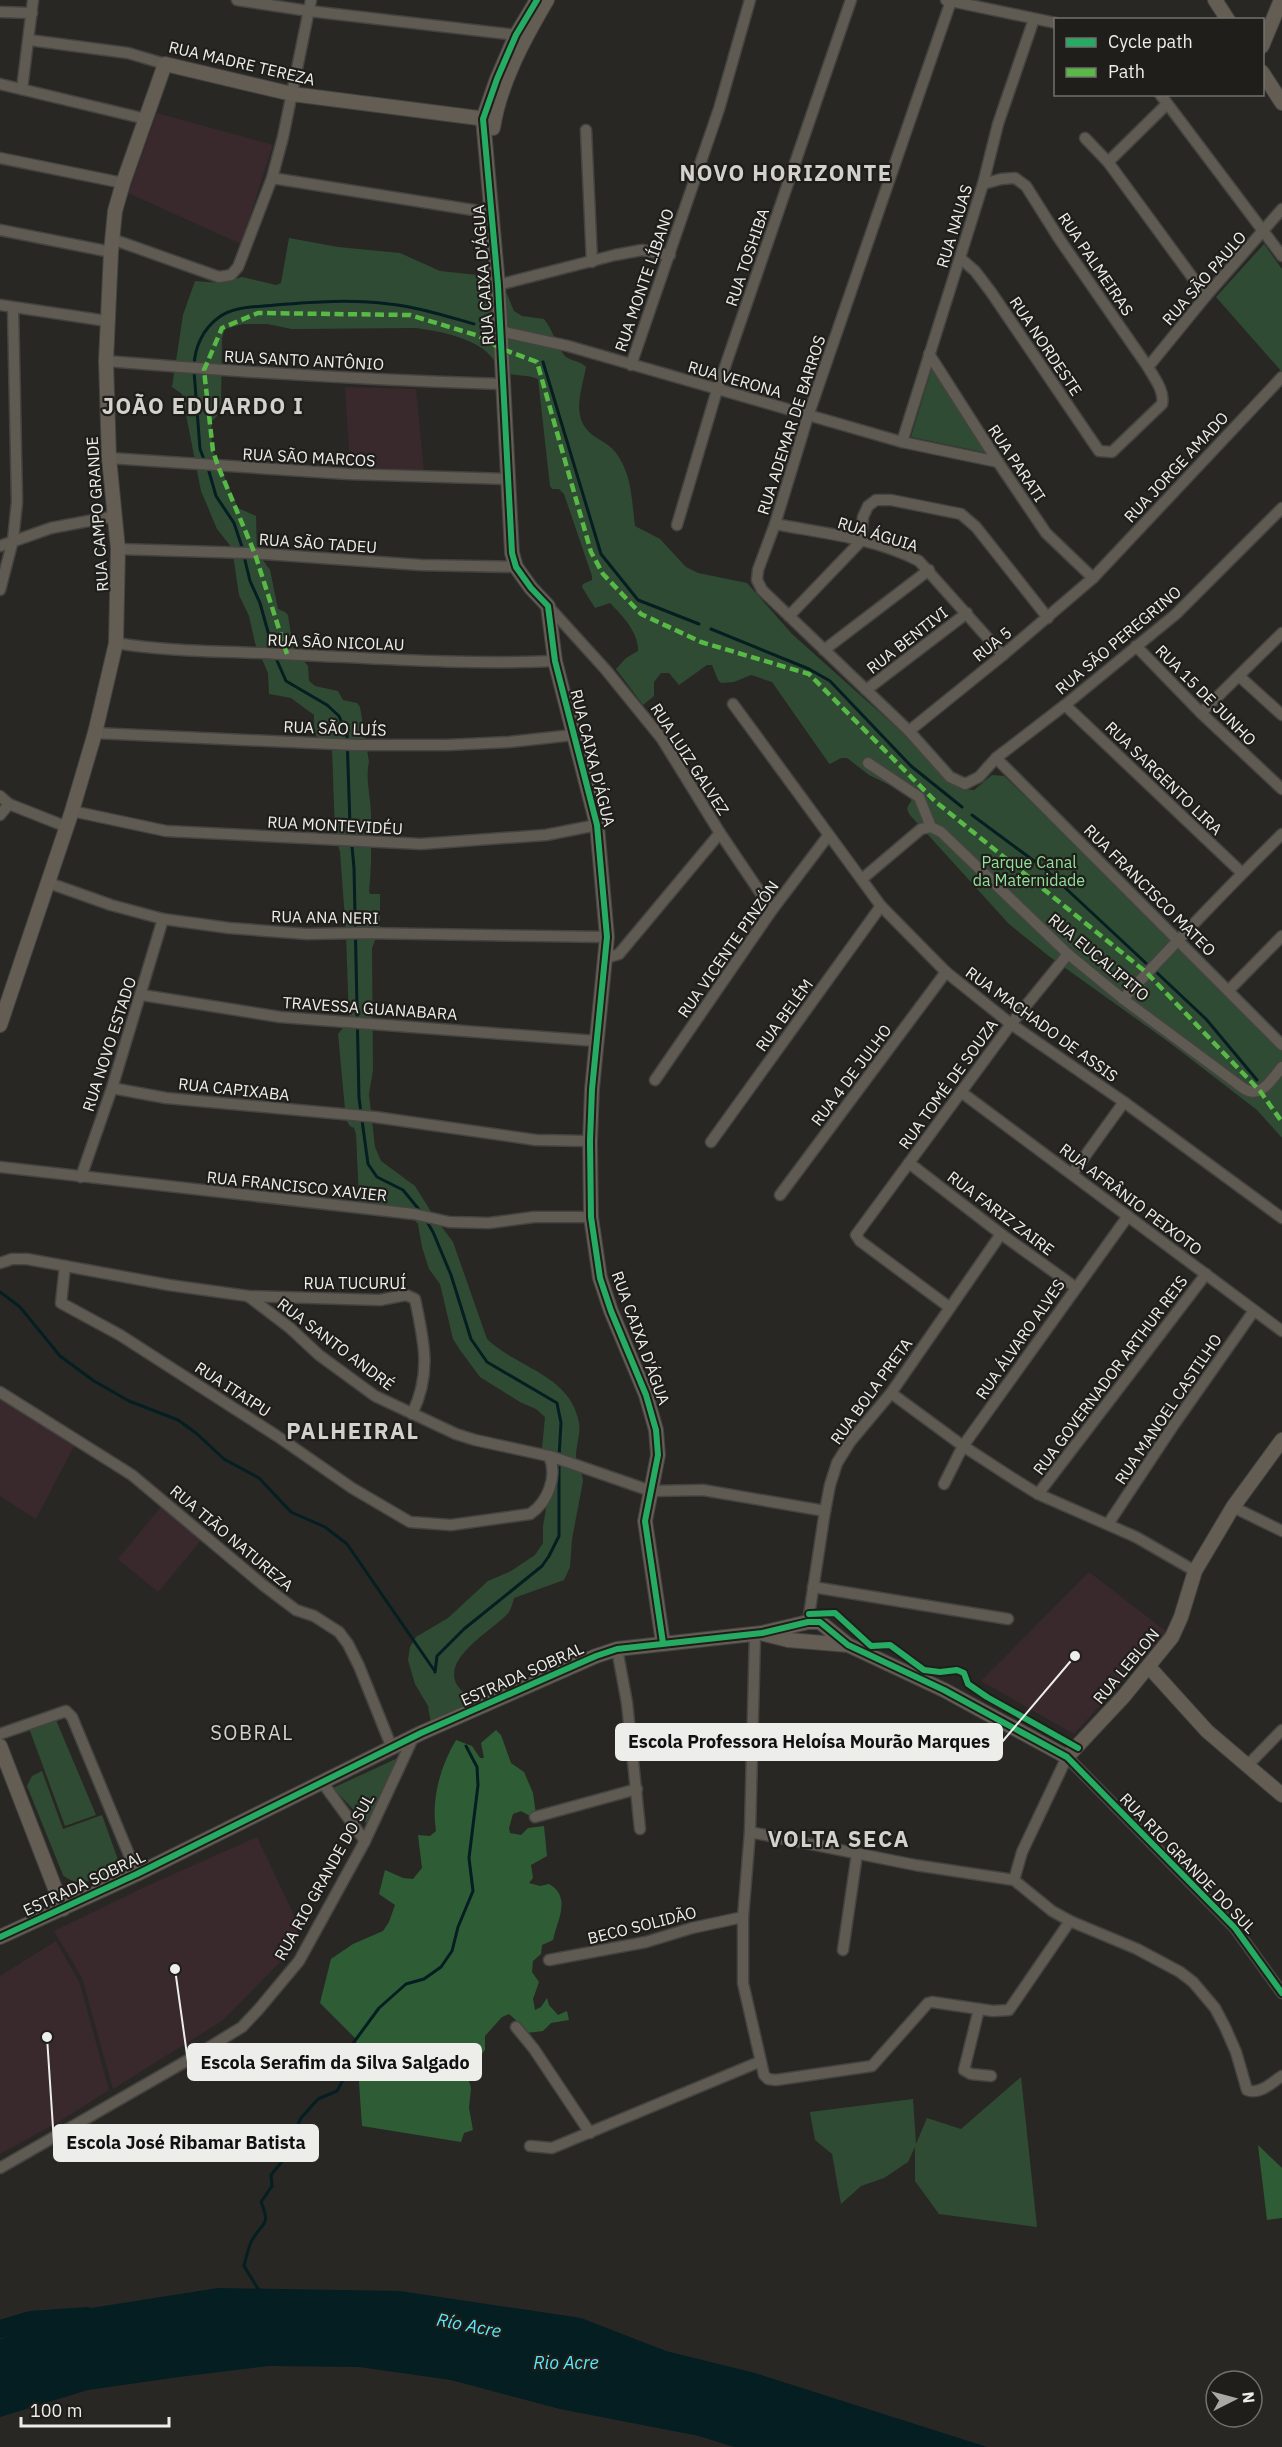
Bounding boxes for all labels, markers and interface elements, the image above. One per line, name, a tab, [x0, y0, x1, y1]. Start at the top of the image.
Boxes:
legend	[1054, 18, 1264, 96]
text: Cycle path	[1108, 30, 1193, 53]
street label: RUA MADRE TEREZA	[167, 36, 317, 90]
text: Path	[1108, 60, 1145, 83]
district label: NOVO HORIZONTE	[679, 158, 893, 187]
street label: RUA NAUAS	[932, 182, 976, 270]
street label: RUA CAIXA D'ÁGUA	[467, 204, 498, 346]
street label: RUA MONTE LÍBANO	[609, 205, 678, 354]
street label: RUA TOSHIBA	[721, 205, 773, 309]
street label: RUA PALMEIRAS	[1054, 208, 1138, 320]
street label: RUA SÃO PAULO	[1158, 227, 1250, 329]
street label: RUA NORDESTE	[1005, 293, 1087, 399]
street label: RUA ADEMAR DE BARROS	[752, 333, 830, 517]
street label: RUA SANTO ANTÔNIO	[223, 346, 385, 374]
street label: RUA VERONA	[686, 356, 784, 402]
district label: JOÃO EDUARDO I	[102, 391, 304, 420]
street label: RUA JORGE AMADO	[1120, 407, 1232, 527]
street label: RUA PARATI	[984, 421, 1050, 505]
street label: RUA CAMPO GRANDE	[82, 436, 112, 592]
street label: RUA SÃO MARCOS	[242, 444, 376, 470]
street label: RUA ÁGUIA	[835, 511, 921, 556]
street label: RUA SÃO TADEU	[258, 529, 378, 557]
street label: RUA SÃO PEREGRINO	[1051, 582, 1185, 698]
street label: RUA BENTIVI	[862, 602, 952, 678]
street label: RUA 5	[968, 622, 1016, 666]
street label: RUA SÃO NICOLAU	[267, 630, 405, 654]
street label: RUA 15 DE JUNHO	[1151, 640, 1261, 750]
street label: RUA CAIXA D'ÁGUA	[566, 687, 621, 829]
street label: RUA LUIZ GALVEZ	[646, 699, 734, 819]
street label: RUA SÃO LUÍS	[283, 715, 387, 740]
street label: RUA SARGENTO LIRA	[1101, 717, 1227, 839]
street label: RUA MONTEVIDÉU	[267, 810, 403, 839]
street label: RUA FRANCISCO MATEO	[1080, 820, 1220, 960]
park label: Parque Canal da Maternidade	[973, 852, 1085, 890]
street label: RUA VICENTE PINZÓN	[672, 876, 783, 1021]
street label: RUA ANA NERI	[271, 906, 379, 928]
street label: RUA EUCALIPITO	[1044, 909, 1154, 1005]
street label: RUA MACHADO DE ASSIS	[962, 962, 1122, 1086]
street label: RUA NOVO ESTADO	[78, 974, 140, 1114]
street label: RUA BELÉM	[750, 974, 817, 1055]
street label: TRAVESSA GUANABARA	[282, 992, 458, 1024]
street label: RUA TOMÉ DE SOUZA	[893, 1015, 1002, 1153]
street label: RUA 4 DE JULHO	[806, 1020, 896, 1130]
street label: RUA CAPIXABA	[177, 1073, 291, 1105]
street label: RUA AFRÂNIO PEIXOTO	[1056, 1139, 1206, 1259]
street label: RUA FARIZ ZAIRE	[944, 1166, 1058, 1260]
street label: RUA FRANCISCO XAVIER	[206, 1167, 388, 1205]
street label: RUA CAIXA D'ÁGUA	[608, 1268, 675, 1408]
street label: RUA GOVERNADOR ARTHUR REIS	[1028, 1271, 1192, 1479]
street label: RUA TUCURUÍ	[304, 1272, 406, 1293]
street label: RUA ÁLVARO ALVES	[970, 1274, 1069, 1403]
street label: RUA SANTO ANDRÉ	[274, 1293, 399, 1395]
street label: RUA MANOEL CASTILHO	[1110, 1330, 1226, 1488]
street label: RUA BOLA PRETA	[826, 1334, 916, 1448]
street label: RUA ITAIPU	[191, 1357, 275, 1421]
district label: PALHEIRAL	[286, 1416, 420, 1445]
street label: RUA TIÃO NATUREZA	[166, 1481, 298, 1595]
street label: RUA LEBLON	[1089, 1624, 1163, 1708]
street label: ESTRADA SOBRAL	[458, 1638, 586, 1710]
district label: SOBRAL	[210, 1719, 294, 1746]
callout: Escola Professora Heloísa Mourão Marques	[616, 1724, 1002, 1760]
text: Escola Professora Heloísa Mourão Marques	[628, 1730, 990, 1753]
street label: RUA RIO GRANDE DO SUL	[1116, 1789, 1260, 1937]
street label: RUA RIO GRANDE DO SUL	[270, 1790, 378, 1964]
district label: VOLTA SECA	[768, 1824, 910, 1853]
street label: ESTRADA SOBRAL	[20, 1846, 148, 1920]
street label: BECO SOLIDÃO	[585, 1902, 699, 1948]
callout: Escola Serafim da Silva Salgado	[188, 2044, 481, 2080]
text: Escola Serafim da Silva Salgado	[200, 2051, 470, 2074]
callout: Escola José Ribamar Batista	[54, 2125, 318, 2161]
text: Escola José Ribamar Batista	[66, 2131, 306, 2154]
water label: Río Acre	[435, 2307, 503, 2343]
water label: Rio Acre	[533, 2351, 599, 2374]
north arrow	[1204, 2369, 1264, 2429]
scale bar	[21, 2390, 170, 2428]
text: N	[1238, 2391, 1259, 2404]
text: 100 m	[30, 2399, 82, 2422]

